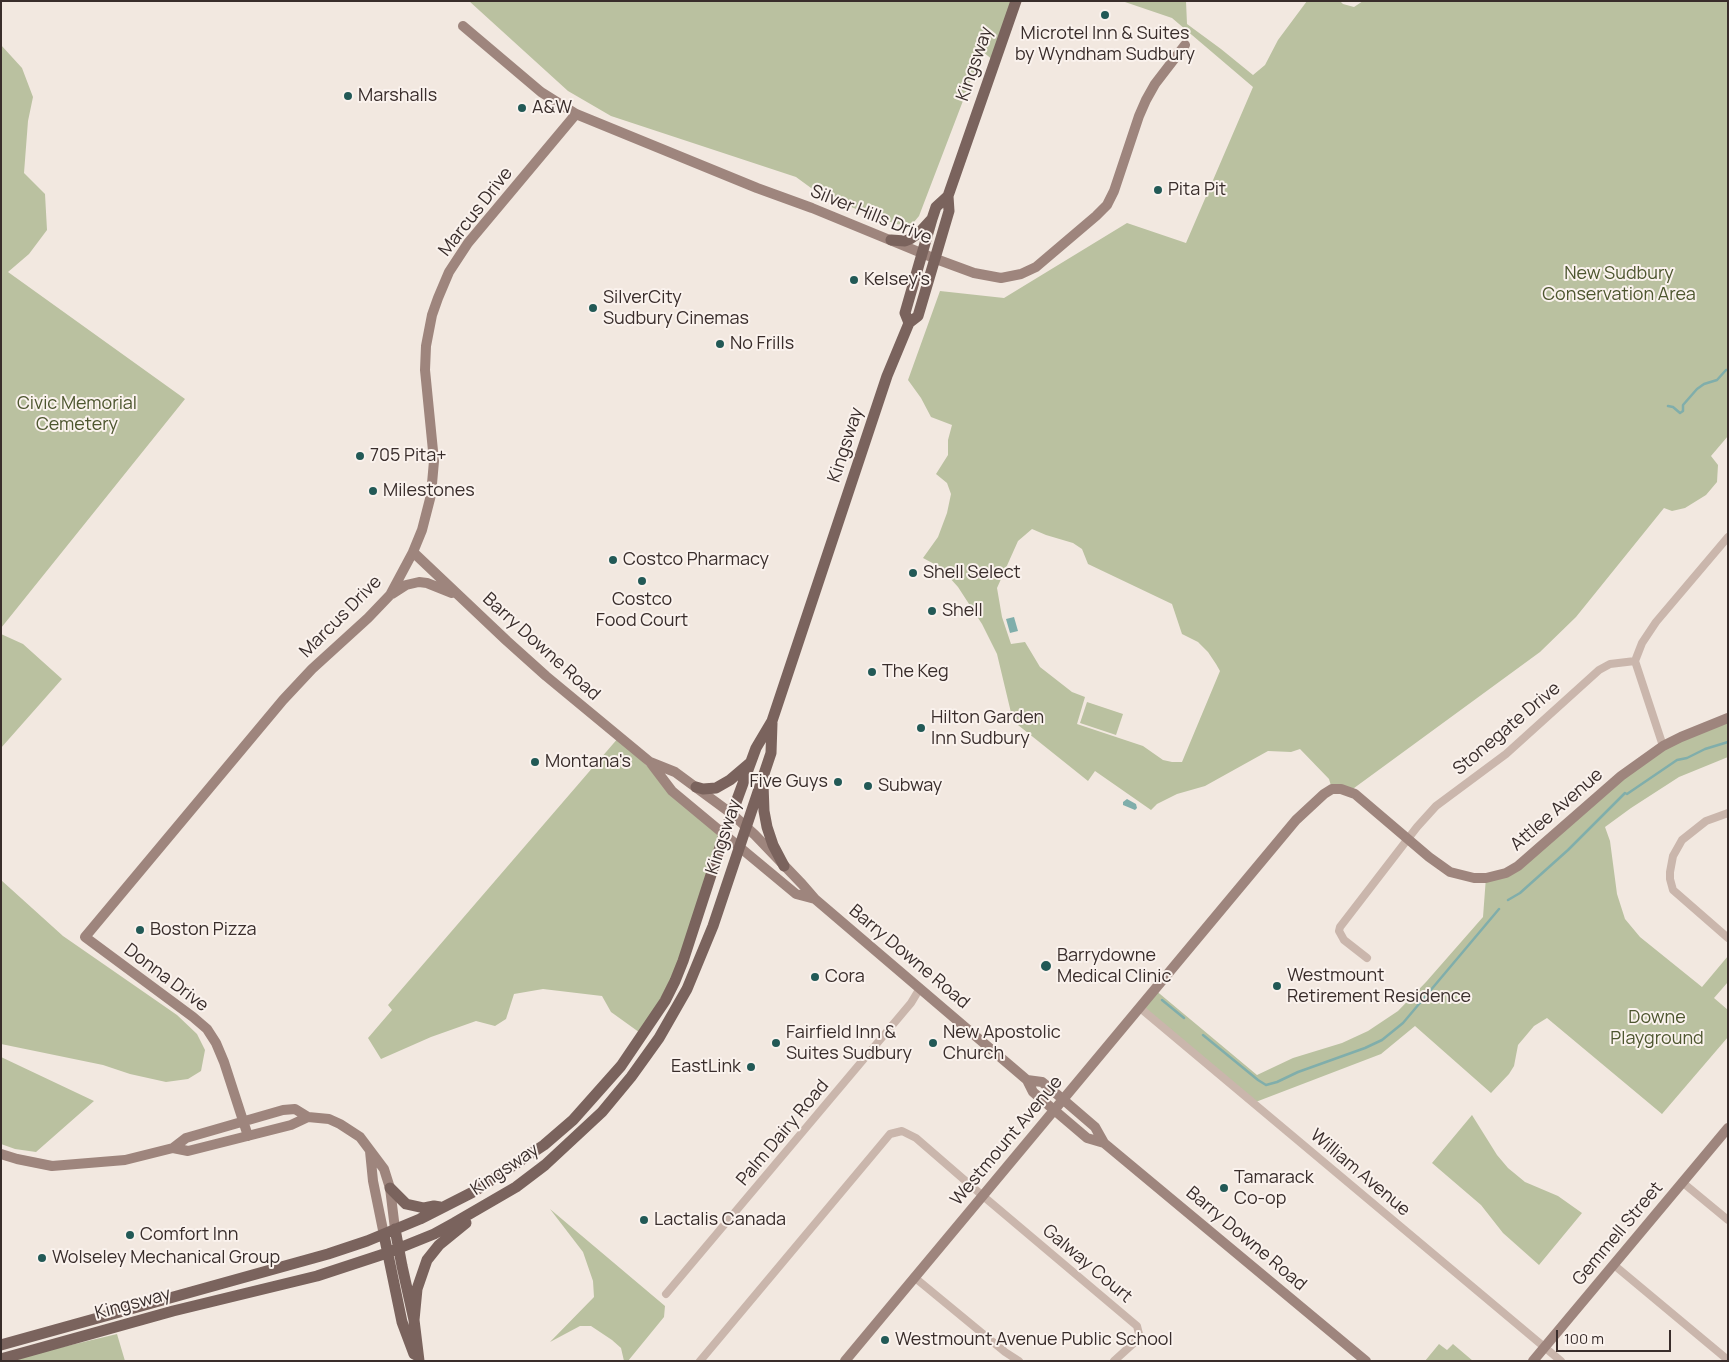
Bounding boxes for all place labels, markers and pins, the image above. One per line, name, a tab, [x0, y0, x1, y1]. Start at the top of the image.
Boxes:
marker: Microtel Inn & Suites by Wyndham Sudbury	[1099, 9, 1111, 21]
place label: Microtel Inn & Suites by Wyndham Sudbury	[1015, 23, 1195, 66]
place label: Marshalls	[358, 85, 437, 107]
marker: Marshalls	[342, 90, 354, 102]
place label: A&W	[532, 97, 572, 119]
marker: A&W	[516, 102, 528, 114]
place label: Pita Pit	[1168, 179, 1226, 201]
marker: Pita Pit	[1152, 184, 1164, 196]
place label: Kelsey's	[864, 269, 930, 291]
marker: Kelsey's	[848, 274, 860, 286]
place label: SilverCity Sudbury Cinemas	[603, 287, 749, 330]
marker: SilverCity Sudbury Cinemas	[587, 302, 599, 314]
place label: No Frills	[730, 333, 794, 355]
marker: No Frills	[714, 338, 726, 350]
place label: 705 Pita+	[370, 445, 447, 467]
marker: 705 Pita+	[354, 450, 366, 462]
place label: Milestones	[383, 480, 475, 502]
marker: Milestones	[367, 485, 379, 497]
place label: Costco Pharmacy	[623, 549, 769, 571]
marker: Costco Pharmacy	[607, 554, 619, 566]
place label: Shell Select	[923, 562, 1021, 584]
marker: Shell Select	[907, 567, 919, 579]
marker: Costco Food Court	[636, 575, 648, 587]
place label: Costco Food Court	[596, 589, 688, 632]
place label: Shell	[942, 600, 983, 622]
marker: Shell	[926, 605, 938, 617]
place label: The Keg	[882, 661, 949, 683]
marker: The Keg	[866, 666, 878, 678]
place label: Hilton Garden Inn Sudbury	[931, 707, 1044, 750]
marker: Hilton Garden Inn Sudbury	[915, 722, 927, 734]
place label: Montana's	[545, 751, 631, 773]
marker: Montana's	[529, 756, 541, 768]
place label: Five Guys	[750, 771, 828, 793]
place label: Subway	[878, 775, 942, 797]
marker: Five Guys	[832, 776, 844, 788]
marker: Subway	[862, 780, 874, 792]
place label: Boston Pizza	[150, 919, 256, 941]
marker: Boston Pizza	[134, 924, 146, 936]
place label: Barrydowne Medical Clinic	[1057, 945, 1171, 988]
marker: Barrydowne Medical Clinic	[1039, 959, 1053, 973]
place label: Westmount Retirement Residence	[1287, 965, 1471, 1008]
place label: Cora	[825, 966, 865, 988]
marker: Cora	[809, 971, 821, 983]
marker: Westmount Retirement Residence	[1271, 980, 1283, 992]
place label: Fairfield Inn & Suites Sudbury	[786, 1022, 912, 1064]
place label: New Apostolic Church	[943, 1022, 1061, 1064]
marker: Fairfield Inn & Suites Sudbury	[770, 1037, 782, 1049]
marker: New Apostolic Church	[927, 1037, 939, 1049]
place label: EastLink	[671, 1056, 741, 1078]
marker: EastLink	[745, 1061, 757, 1073]
place label: Tamarack Co-op	[1234, 1167, 1314, 1210]
marker: Tamarack Co-op	[1218, 1182, 1230, 1194]
place label: Lactalis Canada	[654, 1209, 786, 1231]
marker: Lactalis Canada	[638, 1214, 650, 1226]
place label: Comfort Inn	[140, 1224, 238, 1246]
marker: Comfort Inn	[124, 1229, 136, 1241]
place label: Wolseley Mechanical Group	[52, 1247, 280, 1269]
marker: Wolseley Mechanical Group	[36, 1252, 48, 1264]
place label: Westmount Avenue Public School	[895, 1329, 1173, 1351]
marker: Westmount Avenue Public School	[879, 1334, 891, 1346]

